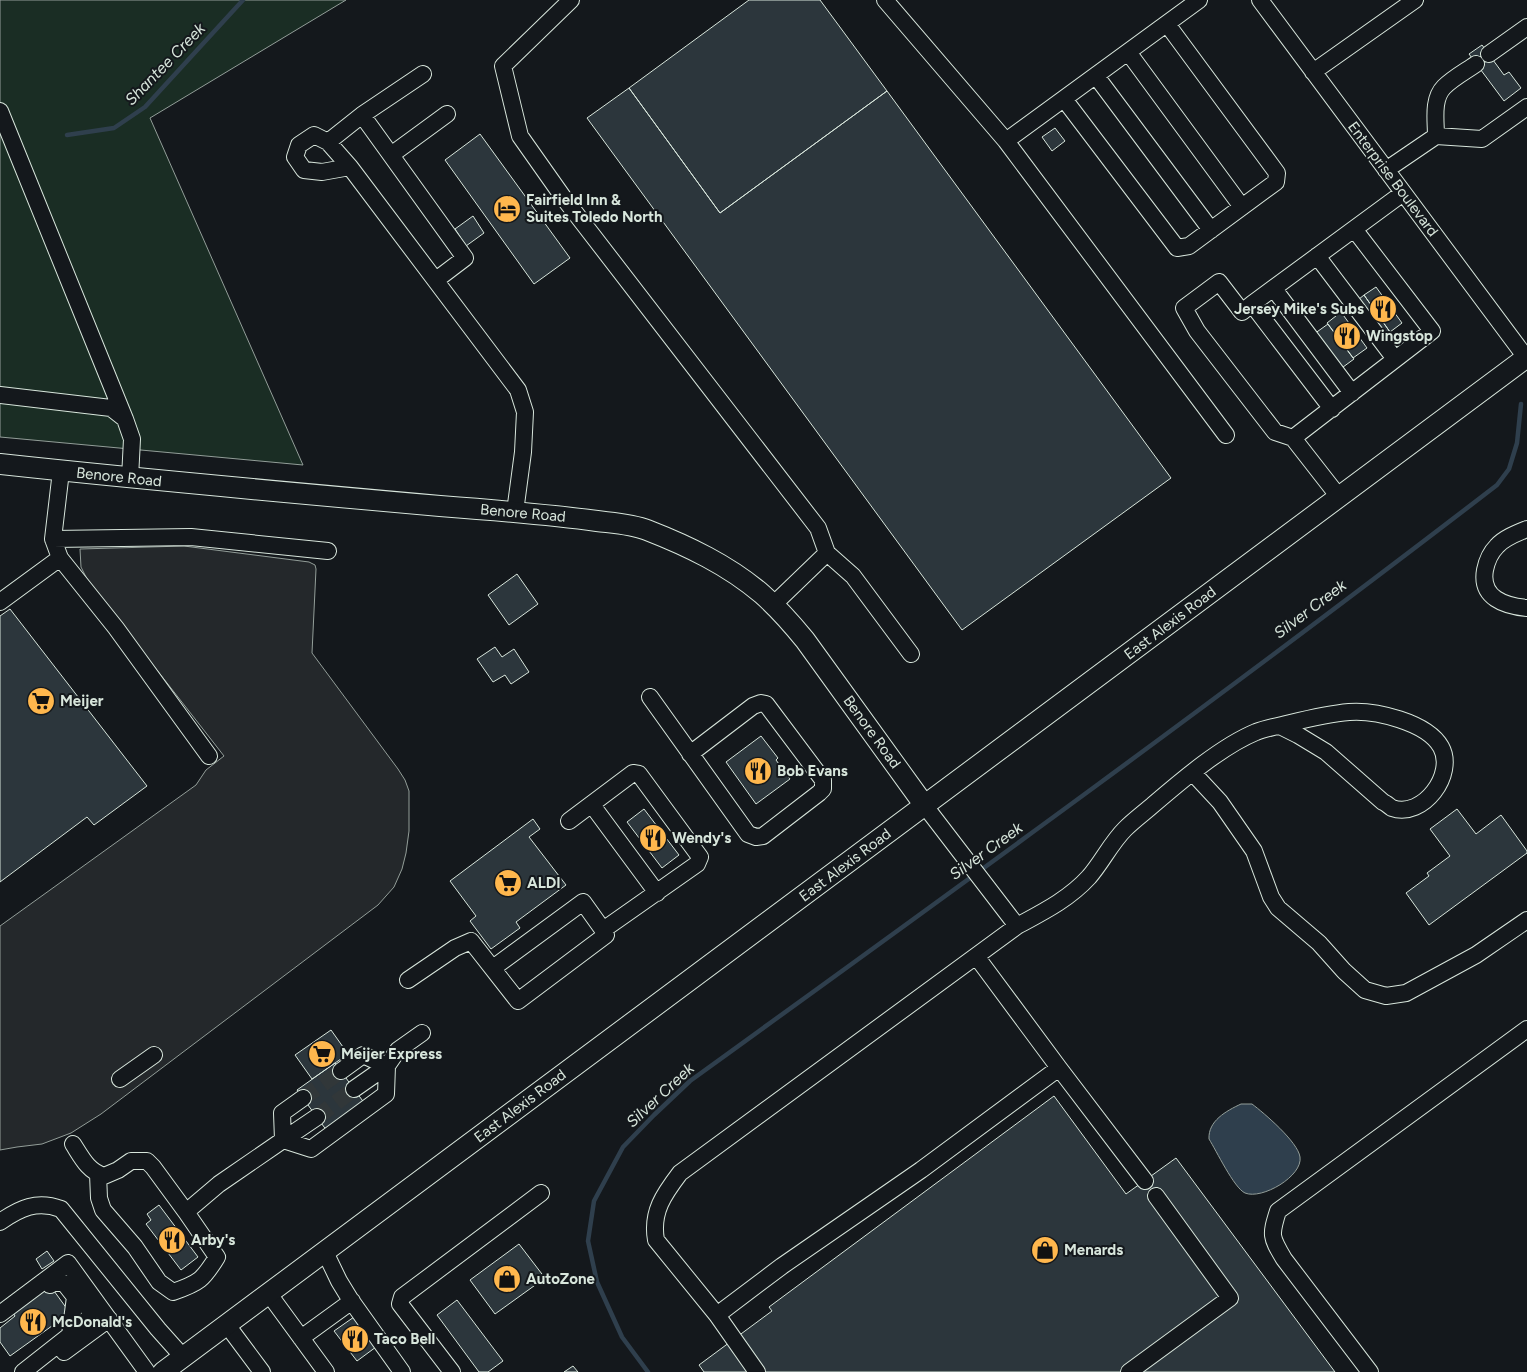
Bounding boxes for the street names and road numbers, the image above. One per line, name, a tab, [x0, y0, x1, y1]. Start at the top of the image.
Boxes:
street label: Enterprise Boulevard	[1344, 118, 1442, 240]
street label: Benore Road	[75, 464, 163, 490]
street label: Benore Road	[479, 500, 567, 526]
street label: East Alexis Road	[1121, 583, 1219, 663]
street label: Benore Road	[839, 692, 905, 772]
street label: East Alexis Road	[796, 825, 894, 905]
street label: East Alexis Road	[471, 1066, 569, 1146]

